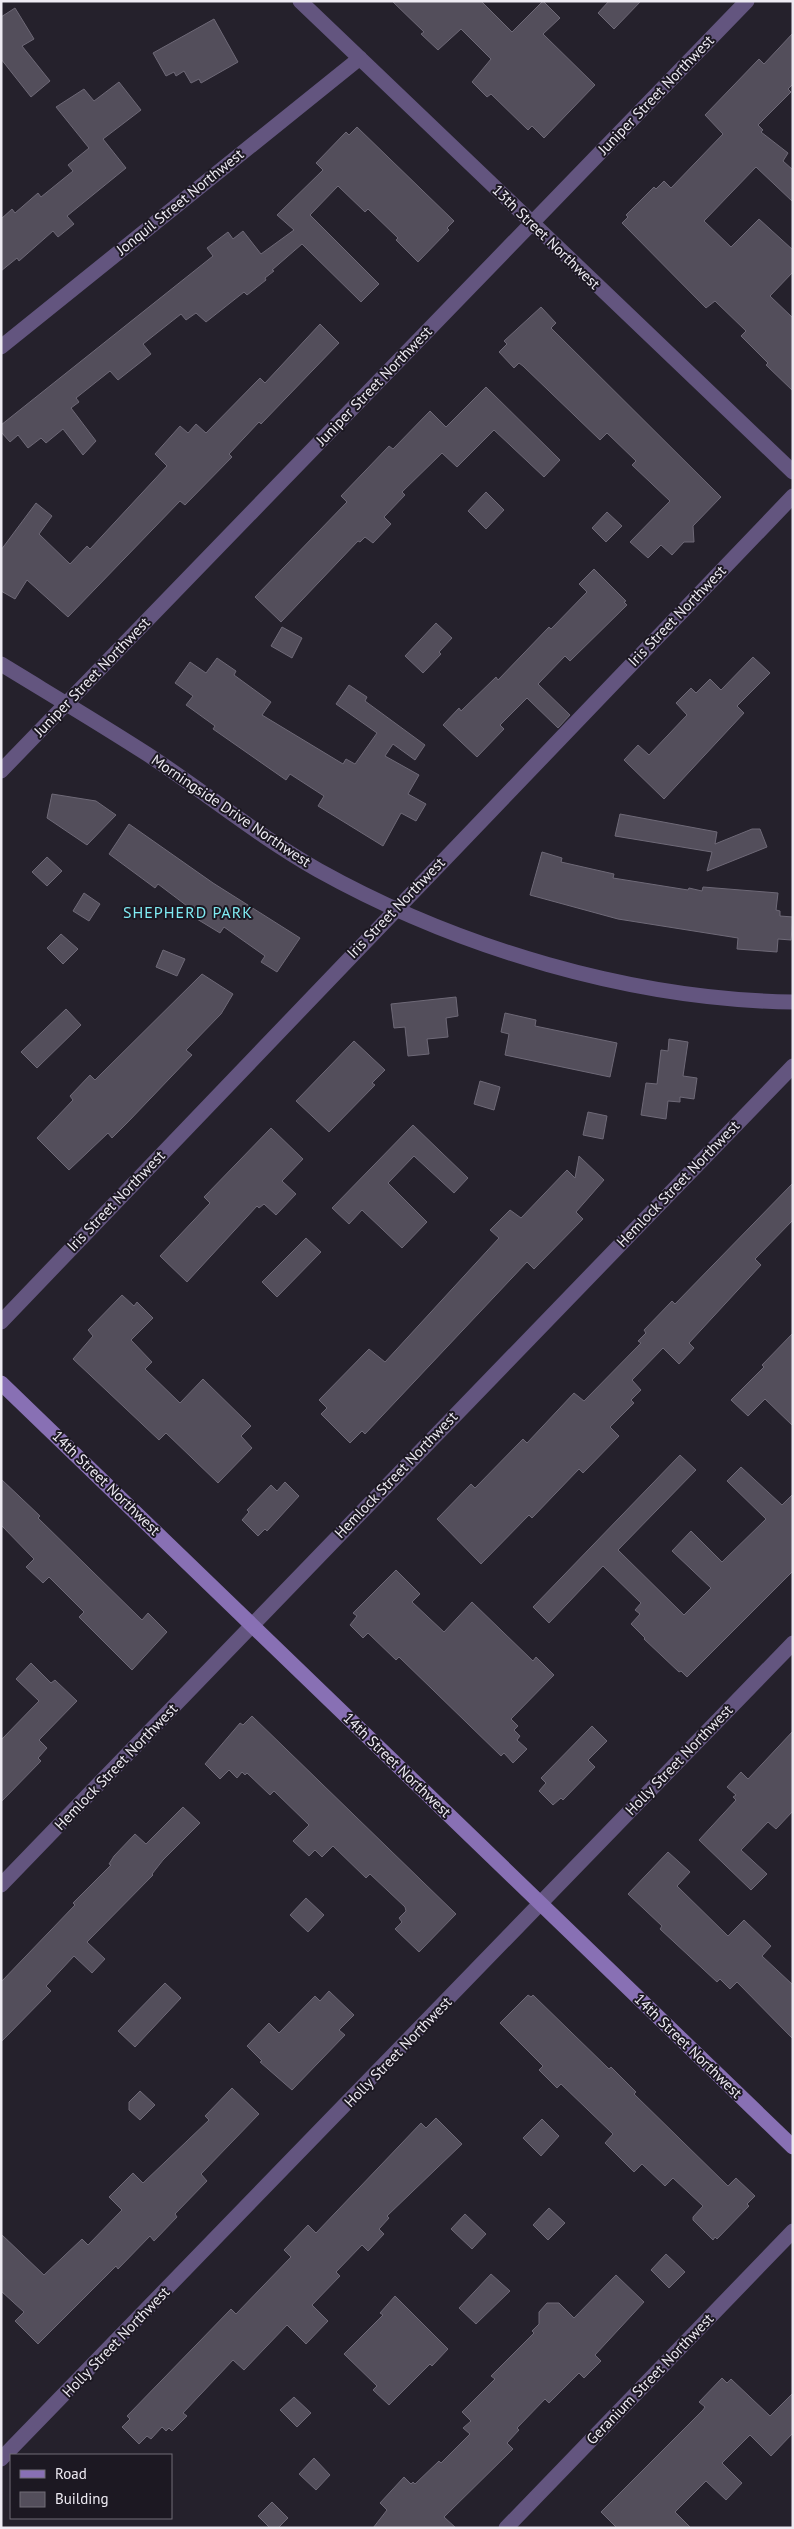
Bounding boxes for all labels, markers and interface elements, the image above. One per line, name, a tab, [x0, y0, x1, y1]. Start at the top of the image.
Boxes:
street label: Juniper Street Northwest	[593, 31, 718, 159]
street label: Jonquil Street Northwest	[111, 144, 247, 259]
street label: 13th Street Northwest	[488, 180, 604, 293]
street label: Juniper Street Northwest	[311, 322, 436, 450]
street label: Iris Street Northwest	[624, 561, 730, 670]
street label: Juniper Street Northwest	[29, 613, 154, 741]
street label: Morningside Drive Northwest	[148, 750, 315, 871]
street label: Iris Street Northwest	[343, 853, 449, 962]
district label: SHEPHERD PARK	[123, 902, 253, 922]
street label: Hemlock Street Northwest	[612, 1116, 743, 1251]
street label: Iris Street Northwest	[63, 1146, 169, 1255]
street label: Hemlock Street Northwest	[330, 1407, 461, 1542]
street label: 14th Street Northwest	[48, 1426, 164, 1539]
street label: Hemlock Street Northwest	[50, 1699, 181, 1834]
street label: Holly Street Northwest	[621, 1700, 736, 1819]
street label: 14th Street Northwest	[339, 1708, 455, 1821]
street label: 14th Street Northwest	[630, 1989, 746, 2102]
street label: Holly Street Northwest	[340, 1992, 455, 2111]
street label: Holly Street Northwest	[58, 2282, 173, 2401]
street label: Geranium Street Northwest	[582, 2309, 717, 2448]
legend	[10, 2454, 172, 2519]
text: Road	[55, 2464, 87, 2483]
text: Building	[55, 2489, 109, 2508]

